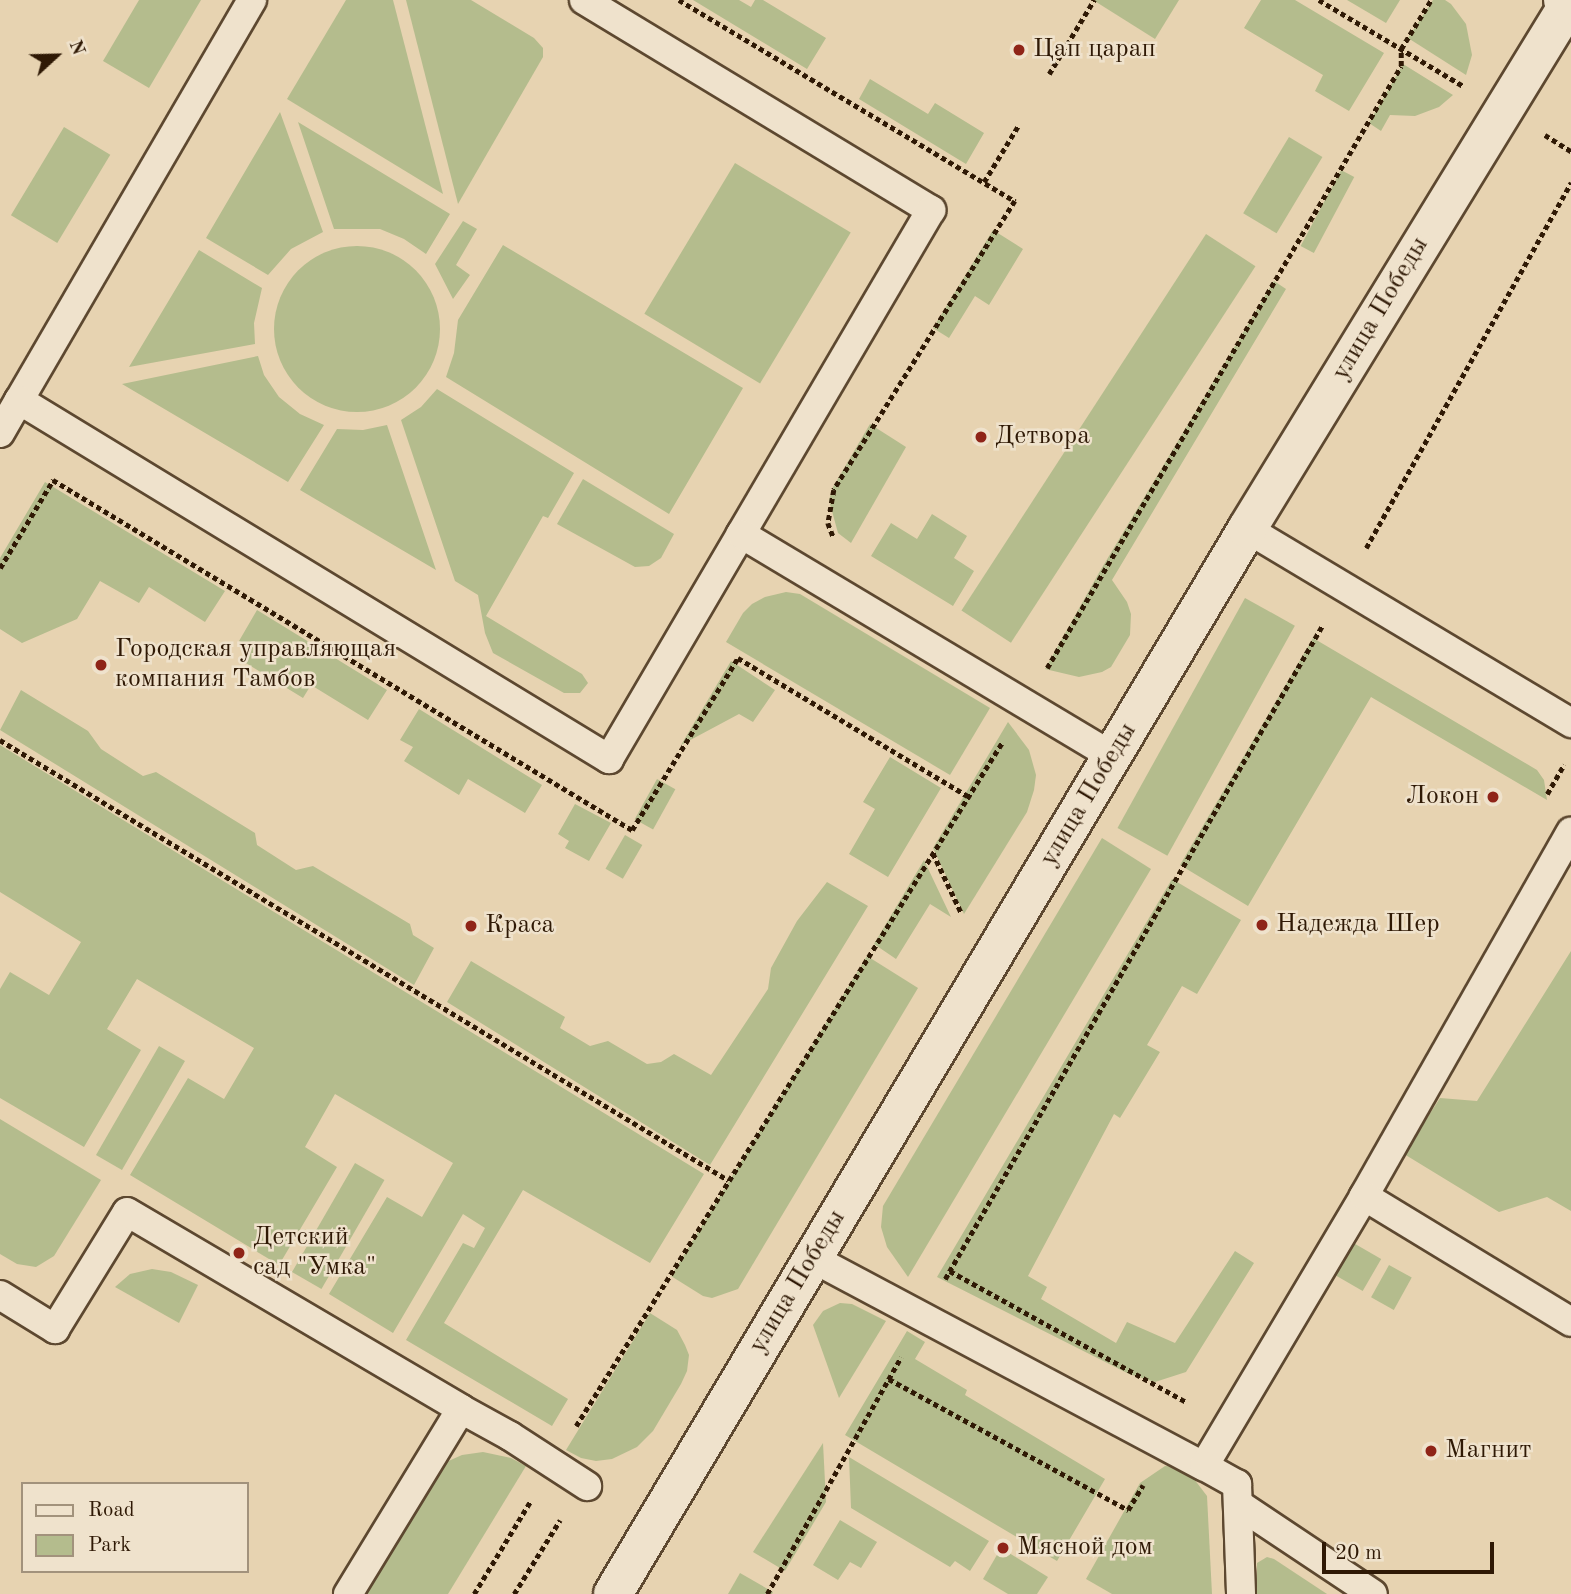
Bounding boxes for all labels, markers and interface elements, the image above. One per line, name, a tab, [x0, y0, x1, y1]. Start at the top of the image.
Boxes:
north arrow	[21, 21, 91, 91]
place label: Цап царап	[1033, 34, 1156, 66]
text: N	[64, 38, 87, 58]
marker: Цап царап	[1011, 42, 1027, 58]
street label: улица Победы	[1326, 232, 1436, 386]
place label: Детвора	[995, 421, 1090, 453]
marker: Детвора	[973, 429, 989, 445]
place label: Городская управляющая компания Тамбов	[115, 634, 396, 696]
marker: Городская управляющая компания Тамбов	[93, 657, 109, 673]
street label: улица Победы	[1034, 718, 1144, 872]
place label: Локон	[1406, 781, 1479, 813]
marker: Локон	[1485, 789, 1501, 805]
place label: Надежда Шер	[1276, 909, 1440, 941]
place label: Краса	[485, 910, 554, 942]
marker: Надежда Шер	[1254, 917, 1270, 933]
marker: Краса	[463, 918, 479, 934]
street label: улица Победы	[743, 1205, 853, 1359]
place label: Детский сад "Умка"	[253, 1222, 376, 1284]
marker: Детский сад "Умка"	[231, 1245, 247, 1261]
place label: Магнит	[1445, 1435, 1531, 1467]
marker: Магнит	[1423, 1443, 1439, 1459]
legend	[21, 1482, 248, 1573]
text: Road	[88, 1500, 135, 1521]
scale bar	[1326, 1528, 1498, 1572]
place label: Мясной дом	[1017, 1532, 1153, 1564]
text: Park	[88, 1535, 131, 1556]
marker: Мясной дом	[995, 1540, 1011, 1556]
text: 20 m	[1335, 1543, 1382, 1564]

